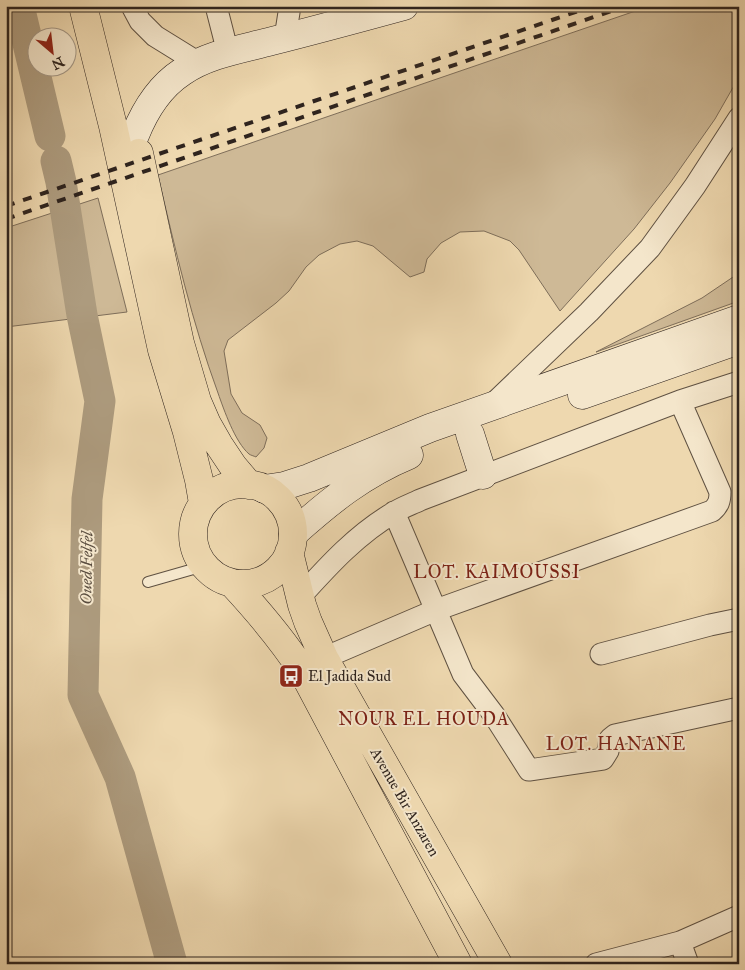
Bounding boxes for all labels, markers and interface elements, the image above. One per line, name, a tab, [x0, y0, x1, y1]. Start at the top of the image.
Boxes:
north arrow	[28, 28, 78, 78]
text: N	[49, 53, 67, 73]
water label: Oued Felfel	[76, 530, 97, 605]
district label: LOT. KAIMOUSSI	[413, 561, 581, 583]
bus stop icon: El Jadida Sud	[278, 663, 304, 689]
place label: El Jadida Sud	[308, 667, 391, 686]
district label: NOUR EL HOUDA	[338, 708, 510, 730]
district label: LOT. HANANE	[546, 733, 686, 755]
street label: Avenue Bir Anzaren	[366, 744, 443, 860]

